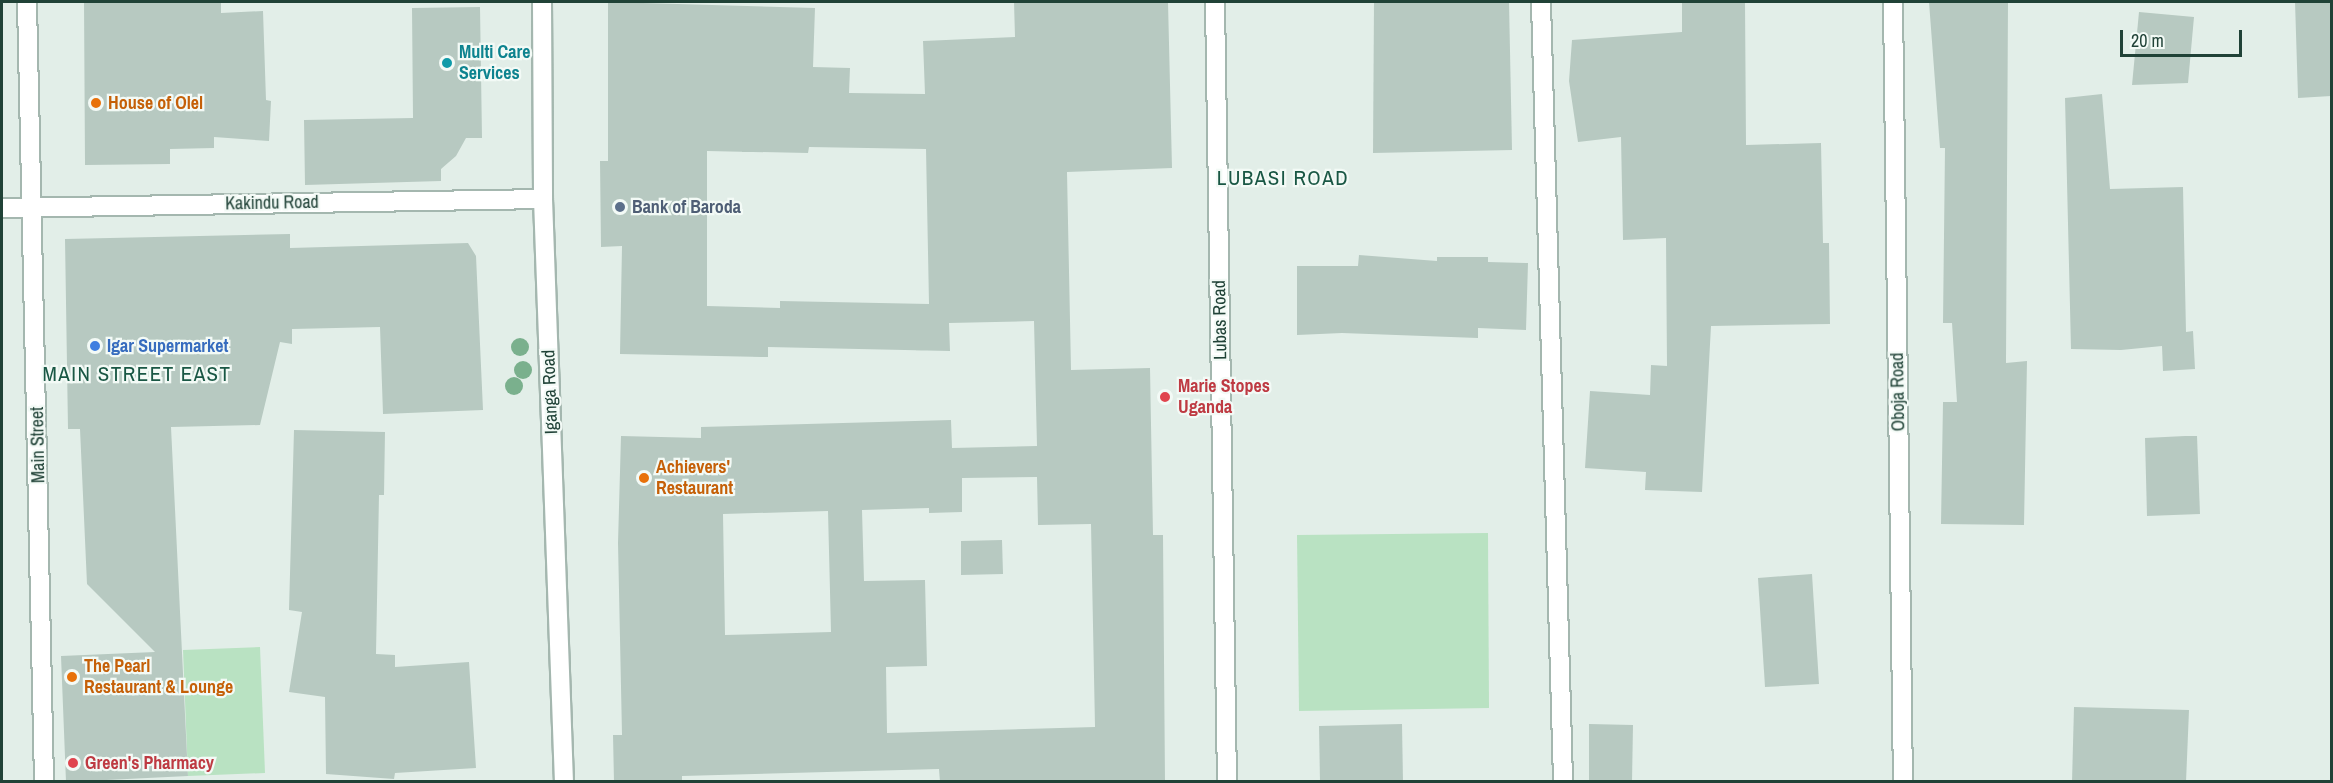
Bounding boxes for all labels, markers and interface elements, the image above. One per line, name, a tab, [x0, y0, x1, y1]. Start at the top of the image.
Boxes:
scale bar	[2123, 18, 2244, 56]
text: 20 m	[2131, 28, 2164, 53]
place label: Multi Care Services	[459, 42, 530, 84]
marker: Multi Care Services	[440, 56, 454, 70]
place label: House of Olel	[108, 92, 203, 114]
marker: House of Olel	[89, 96, 103, 110]
district label: LUBASI ROAD	[1217, 165, 1349, 191]
street label: Kakindu Road	[225, 191, 319, 215]
place label: Bank of Baroda	[632, 196, 741, 218]
marker: Bank of Baroda	[613, 200, 627, 214]
street label: Lubas Road	[1209, 280, 1231, 360]
place label: Igar Supermarket	[107, 335, 228, 357]
marker: Igar Supermarket	[88, 339, 102, 353]
street label: Iganga Road	[538, 349, 562, 435]
street label: Oboja Road	[1887, 352, 1909, 432]
district label: MAIN STREET EAST	[42, 361, 232, 387]
place label: Marie Stopes Uganda	[1178, 376, 1270, 418]
marker: Marie Stopes Uganda	[1156, 388, 1174, 406]
street label: Main Street	[27, 407, 49, 483]
place label: Achievers' Restaurant	[656, 457, 733, 500]
marker: Achievers' Restaurant	[637, 471, 651, 485]
place label: The Pearl Restaurant & Lounge	[84, 656, 233, 698]
marker: The Pearl Restaurant & Lounge	[65, 670, 79, 684]
place label: Green's Pharmacy	[85, 752, 214, 774]
marker: Green's Pharmacy	[66, 756, 80, 770]

